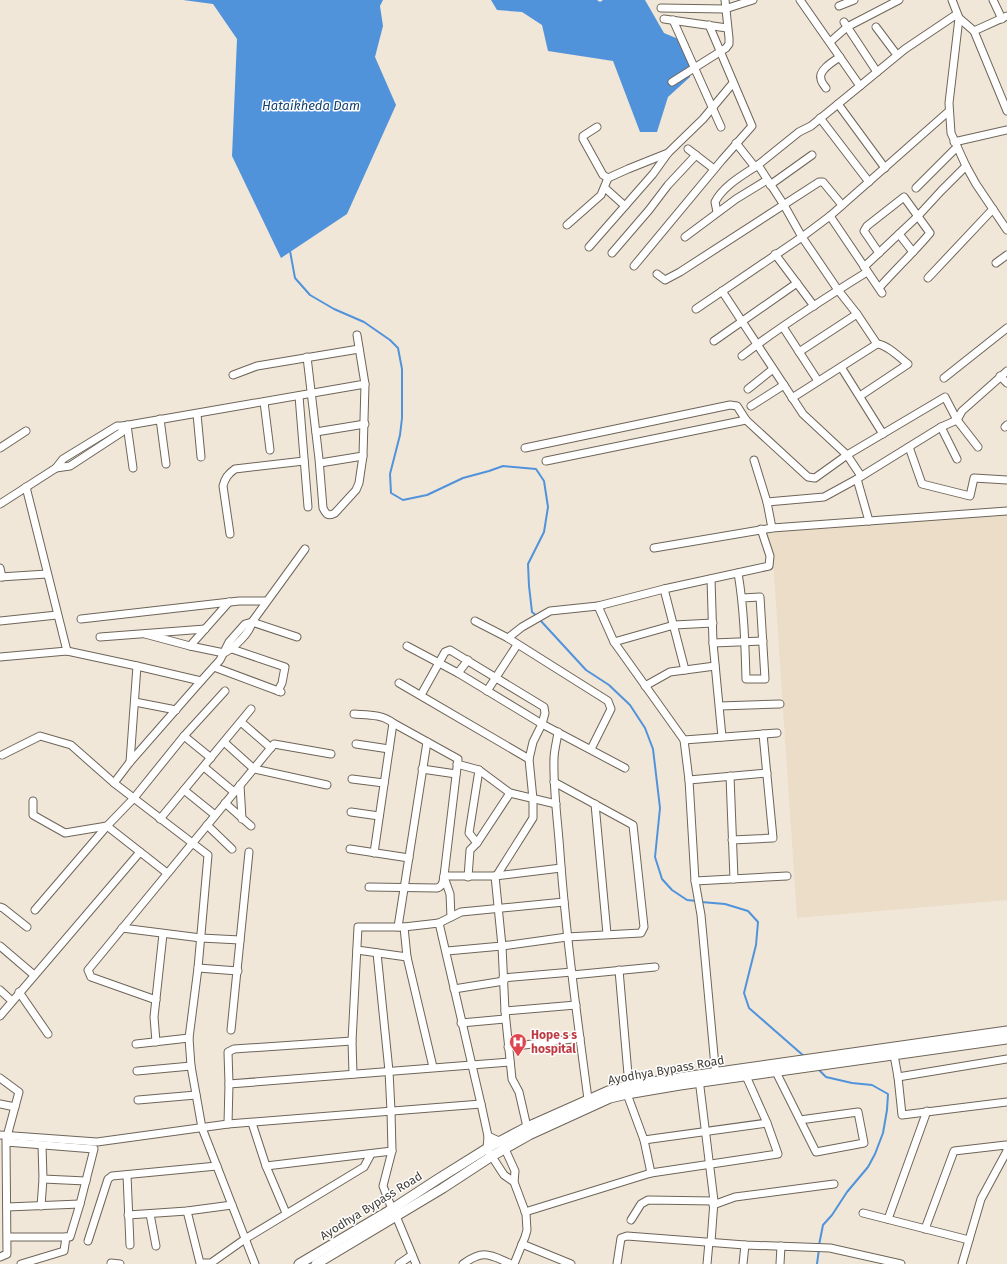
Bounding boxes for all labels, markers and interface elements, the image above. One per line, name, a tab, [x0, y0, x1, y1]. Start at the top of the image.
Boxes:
water label: Hataikheda Dam	[262, 98, 360, 113]
place label: Hope s s hospital	[531, 1028, 577, 1056]
hospital icon: Hope s s hospital	[508, 1032, 528, 1057]
street label: Ayodhya Bypass Road	[607, 1053, 725, 1087]
street label: Ayodhya Bypass Road	[317, 1169, 425, 1243]

